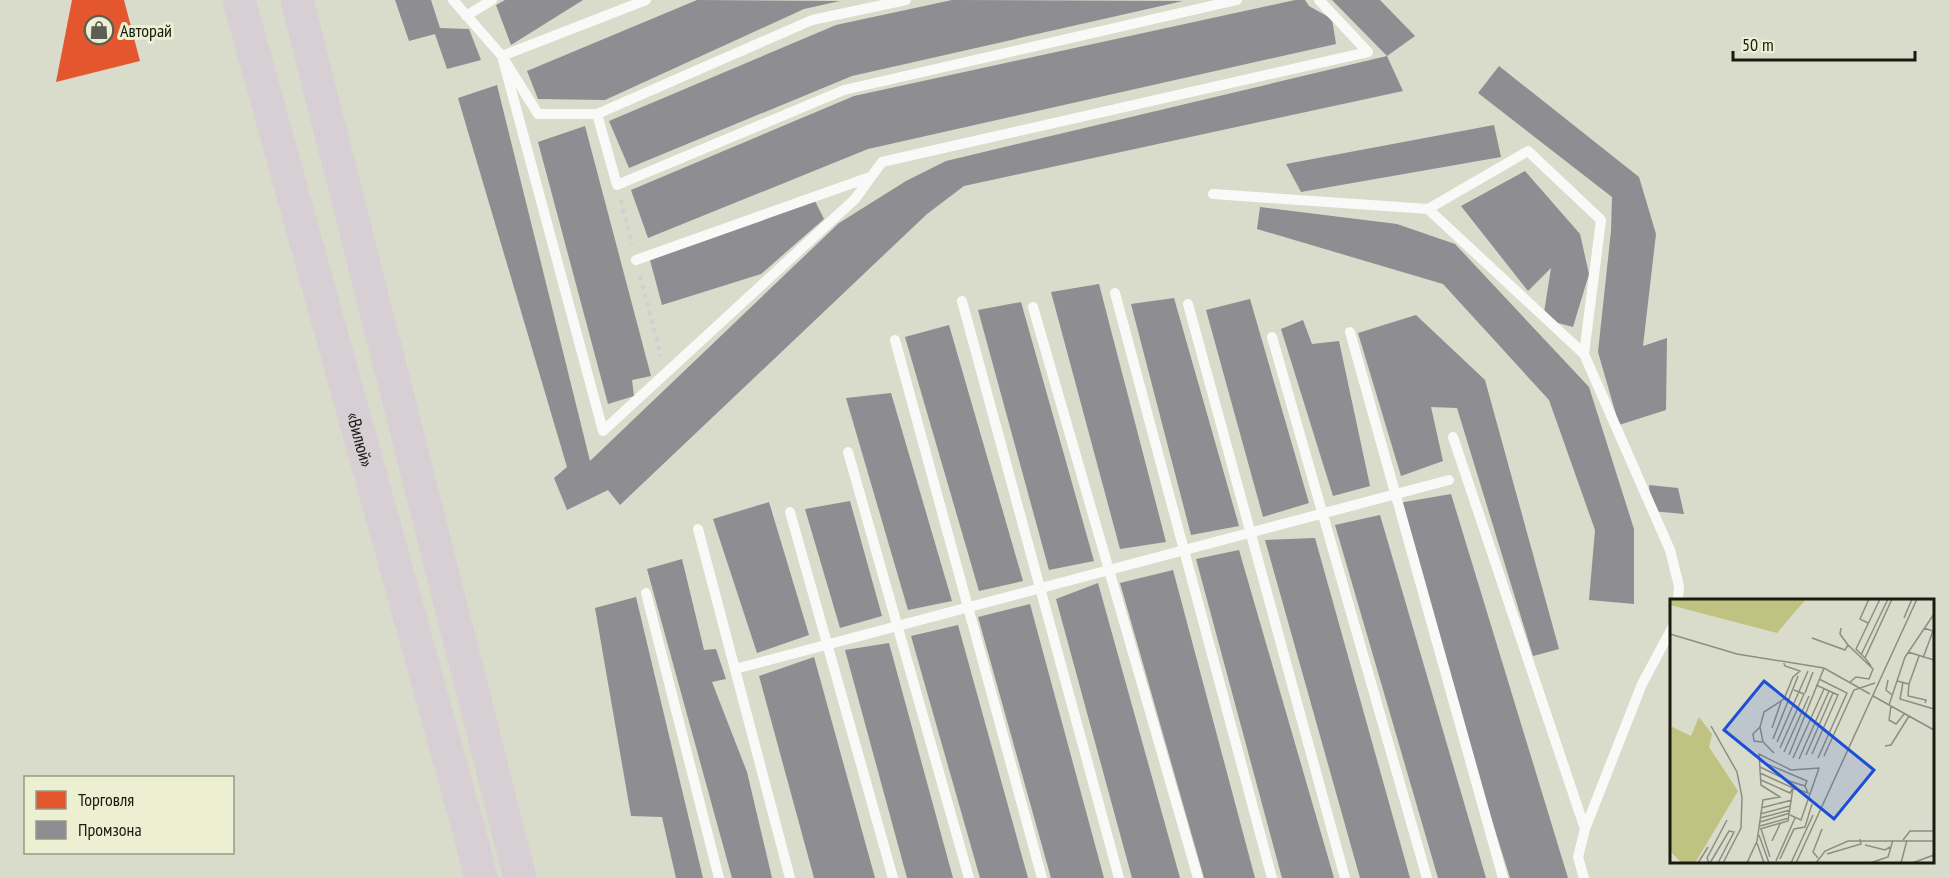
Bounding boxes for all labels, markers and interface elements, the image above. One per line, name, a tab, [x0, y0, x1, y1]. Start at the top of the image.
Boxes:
shop icon: Авторай	[83, 14, 115, 46]
place label: Авторай	[120, 19, 172, 42]
scale bar	[1733, 24, 1914, 62]
text: 50 m	[1742, 33, 1774, 56]
street label: «Вилюй»	[342, 409, 379, 470]
inset map	[1670, 599, 1934, 863]
legend	[24, 776, 234, 854]
text: Торговля	[78, 788, 134, 811]
text: Промзона	[78, 818, 142, 841]

